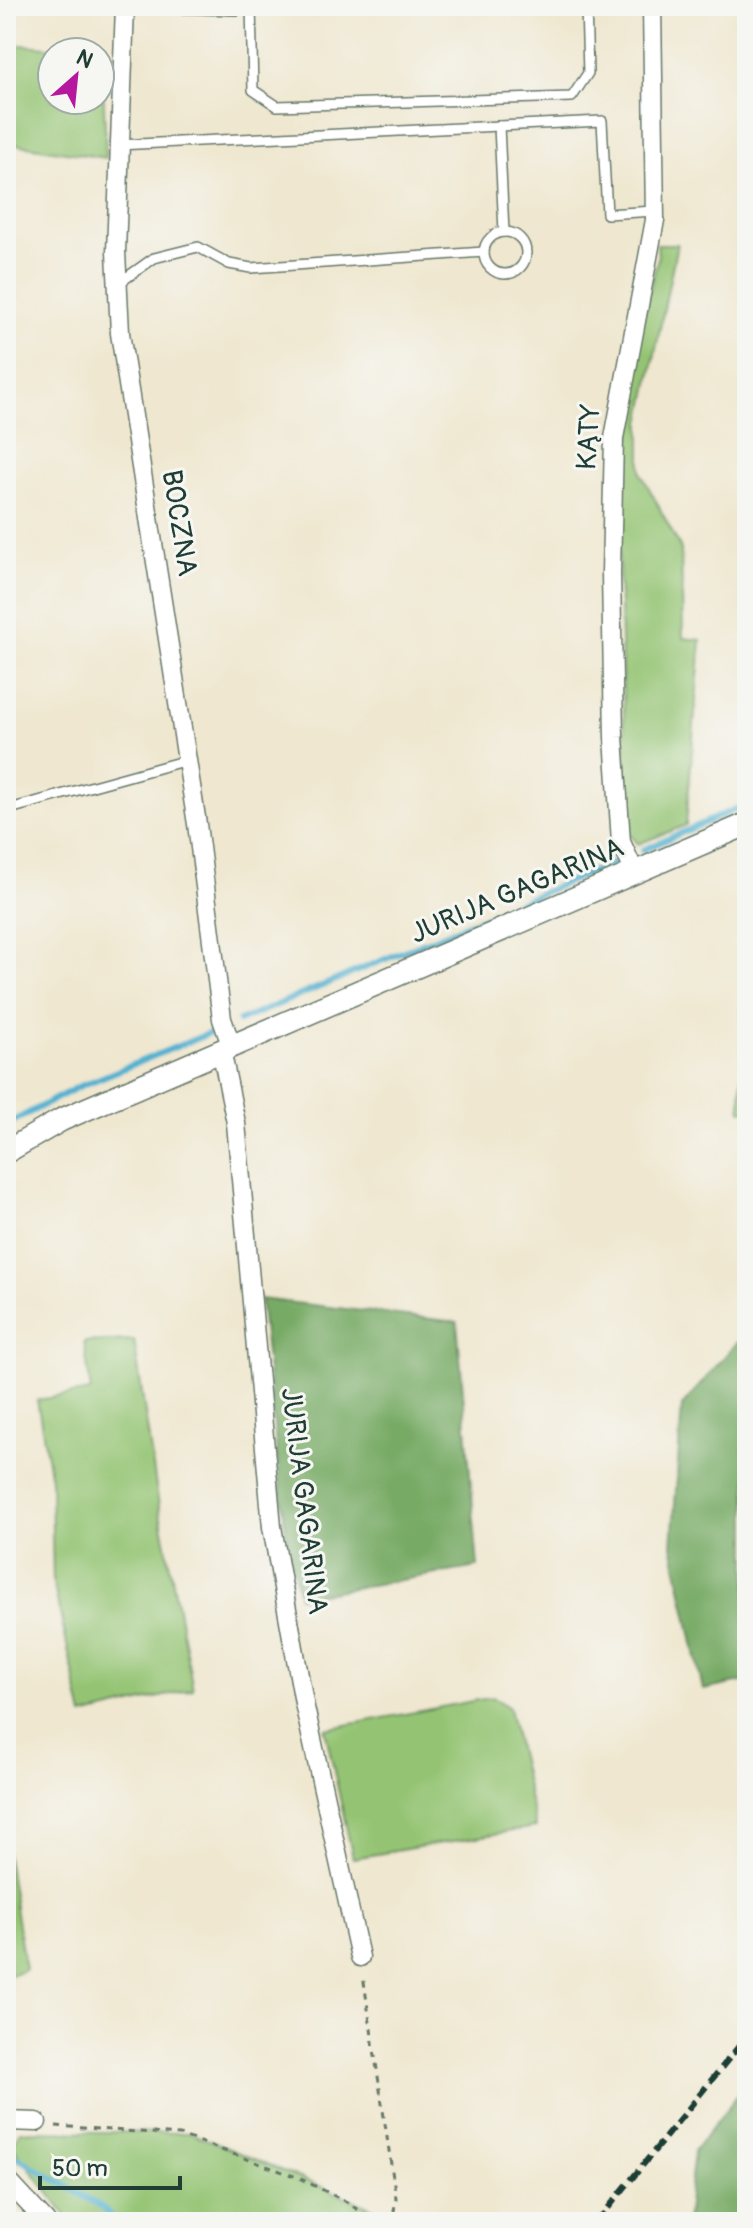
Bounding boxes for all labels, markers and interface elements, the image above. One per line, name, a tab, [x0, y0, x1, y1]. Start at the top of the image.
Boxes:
north arrow	[36, 36, 116, 116]
text: N	[72, 43, 98, 75]
street label: KĄTY	[569, 403, 609, 471]
street label: BOCZNA	[153, 467, 205, 579]
street label: JURIJA GAGARINA	[405, 830, 629, 952]
street label: JURIJA GAGARINA	[273, 1386, 335, 1616]
scale bar	[40, 2140, 180, 2190]
text: 50 m	[52, 2154, 108, 2183]

